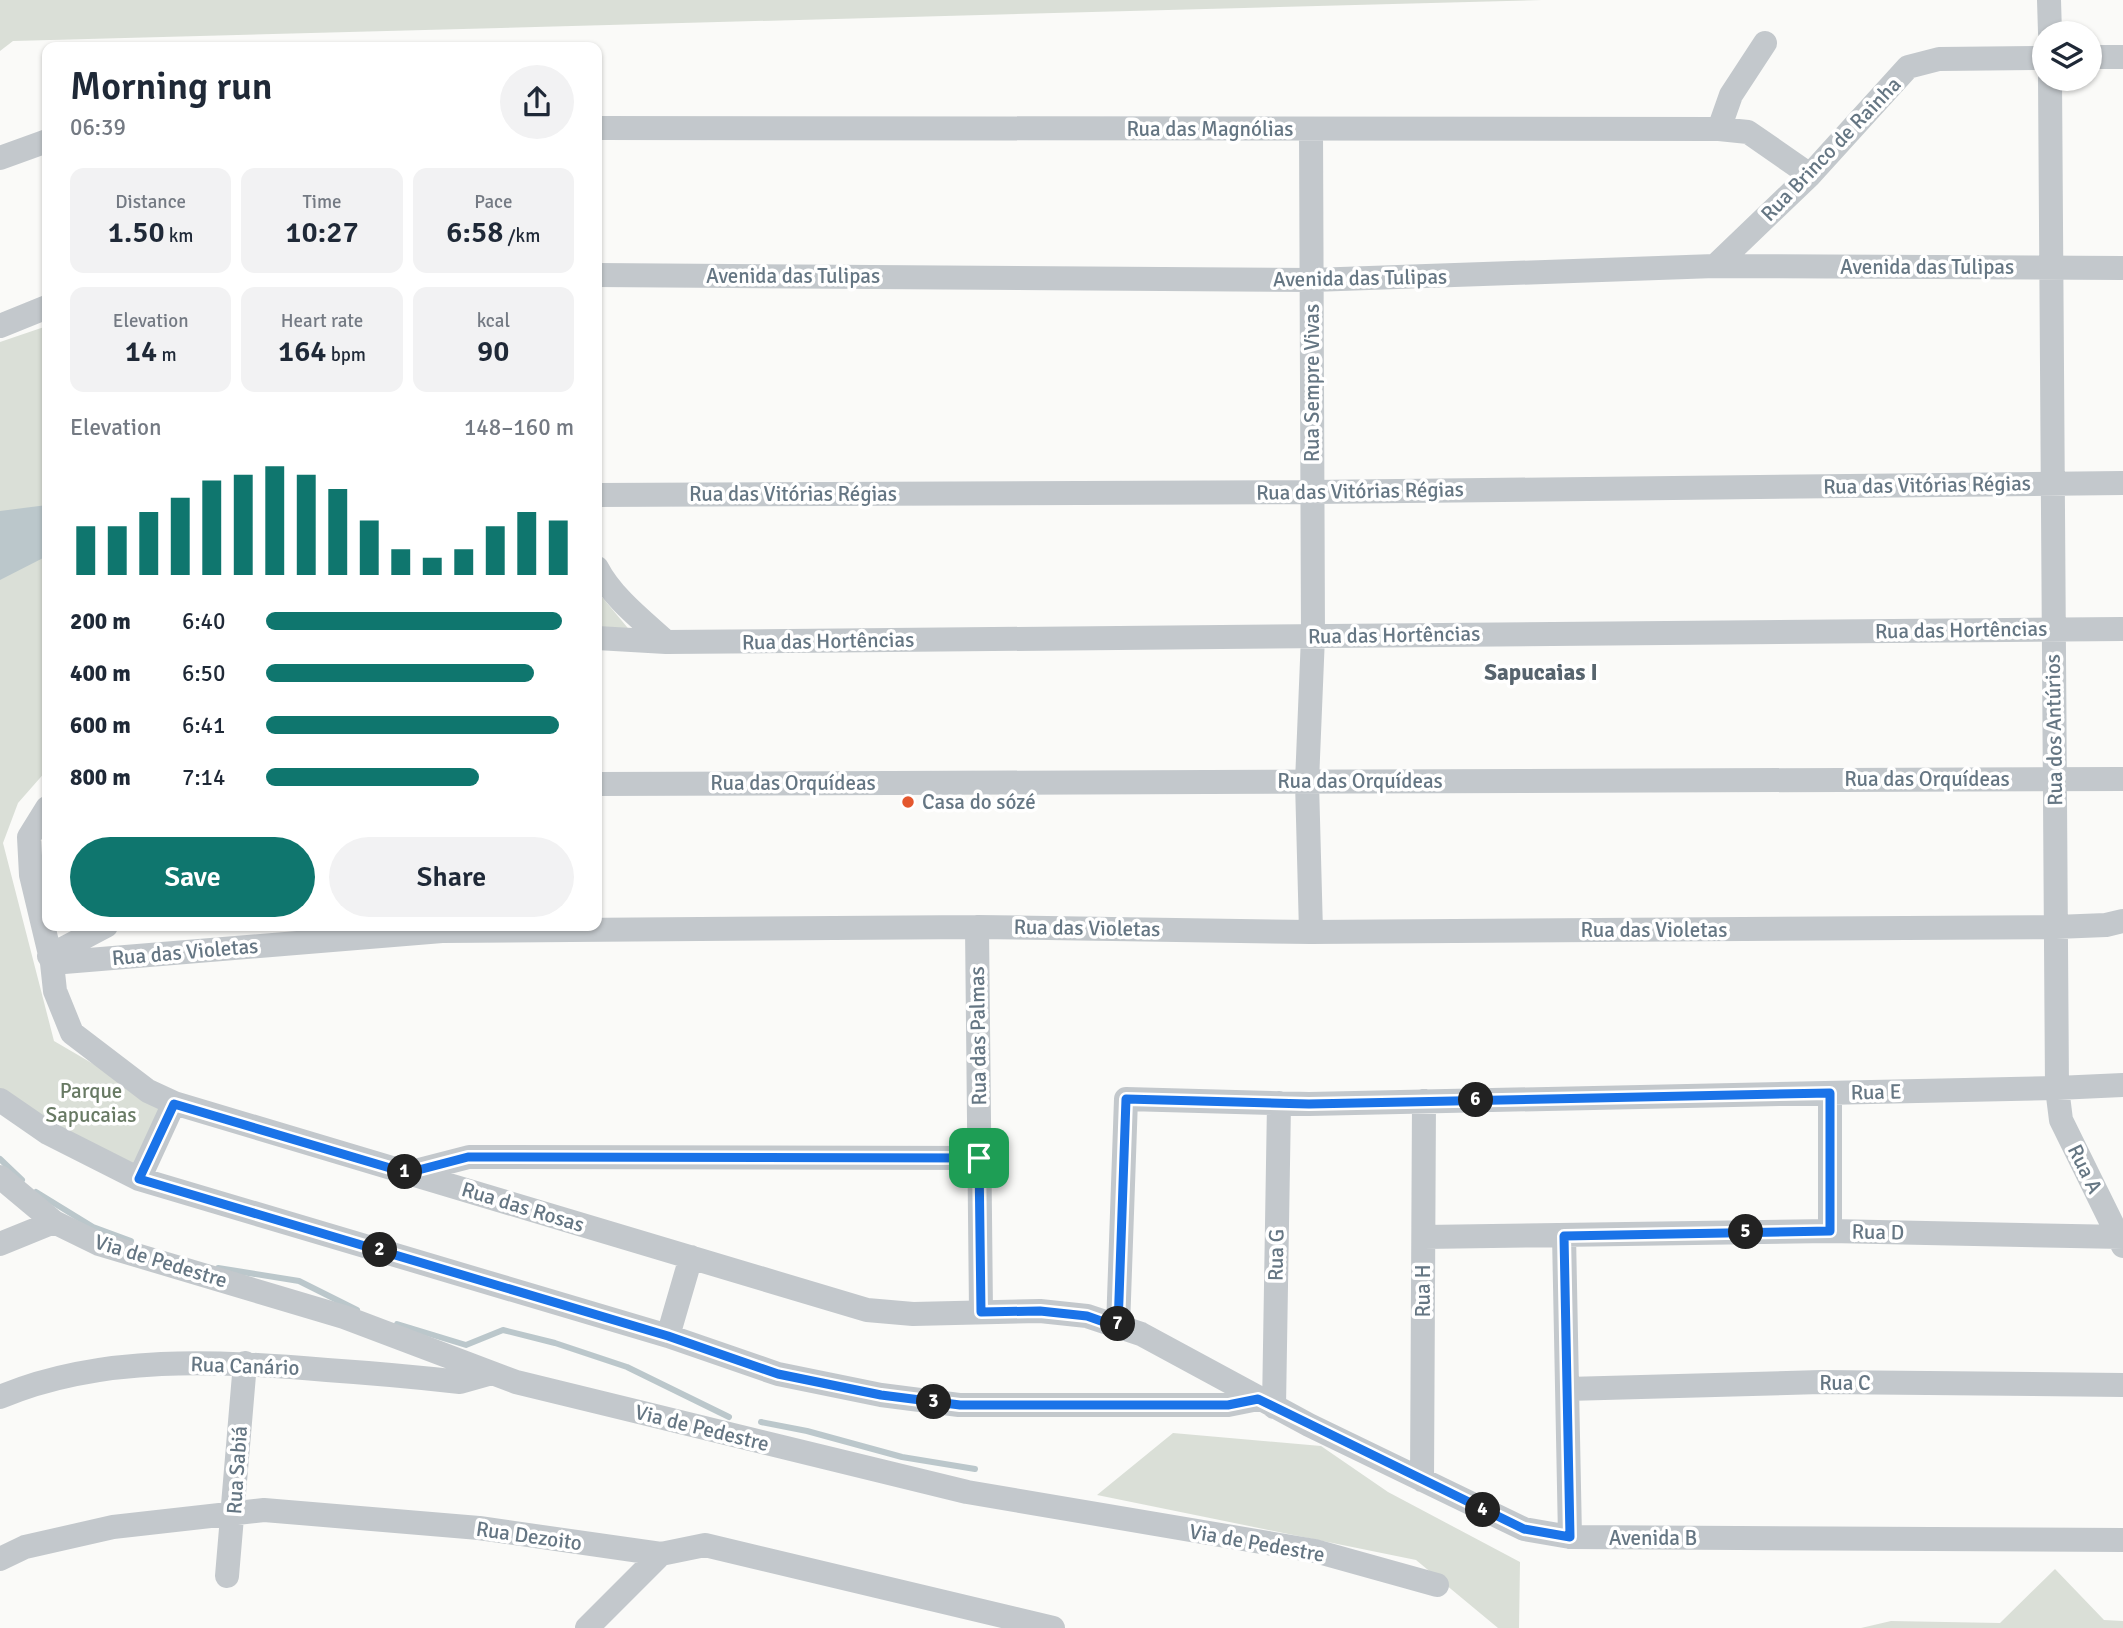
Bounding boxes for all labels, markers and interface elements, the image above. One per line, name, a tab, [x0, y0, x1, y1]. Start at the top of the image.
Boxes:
map controls	[2032, 21, 2102, 91]
button: layers	[2032, 21, 2102, 91]
text: Morning run	[70, 63, 273, 110]
button: share	[500, 65, 574, 139]
street label: Rua Brinco de Rainha	[1755, 71, 1907, 227]
text: 06:39	[70, 113, 126, 142]
street label: Rua das Magnólias	[1126, 116, 1294, 142]
text: Distance	[115, 190, 186, 214]
text: Time	[302, 190, 342, 214]
text: Pace	[474, 190, 512, 214]
text: 1.50	[108, 214, 165, 251]
text: 10:27	[285, 214, 359, 251]
text: 6:58	[446, 214, 503, 251]
text: km	[165, 224, 194, 248]
text: /km	[503, 224, 540, 248]
street label: Avenida das Tulipas	[1840, 254, 2014, 280]
street label: Avenida das Tulipas	[706, 263, 880, 289]
street label: Avenida das Tulipas	[1273, 263, 1447, 293]
street label: Rua Sempre Vivas	[1299, 304, 1325, 462]
text: Elevation	[113, 309, 189, 333]
text: Heart rate	[281, 309, 363, 333]
text: kcal	[477, 309, 510, 333]
text: 14	[125, 333, 157, 370]
text: 164	[278, 333, 327, 370]
text: 90	[477, 333, 510, 370]
text: m	[157, 343, 177, 367]
text: bpm	[327, 343, 366, 367]
text: Elevation	[70, 413, 162, 442]
text: 148–160 m	[464, 413, 574, 442]
street label: Rua das Vitórias Régias	[1823, 470, 2031, 500]
street label: Rua das Vitórias Régias	[1256, 476, 1464, 506]
street label: Rua das Vitórias Régias	[689, 481, 897, 507]
text: 200 m	[70, 607, 131, 636]
text: 6:40	[182, 607, 225, 636]
street label: Rua das Hortências	[1875, 615, 2047, 645]
street label: Rua das Hortências	[1308, 620, 1480, 650]
street label: Rua das Hortências	[742, 626, 914, 656]
street label: Rua dos Antúrios	[2040, 654, 2068, 806]
district label: Sapucaias I	[1484, 658, 1598, 687]
text: 400 m	[70, 659, 131, 688]
text: 6:50	[182, 659, 225, 688]
text: 600 m	[70, 711, 131, 740]
text: 6:41	[182, 711, 225, 740]
text: 800 m	[70, 763, 131, 792]
text: 7:14	[182, 763, 225, 792]
street label: Rua das Orquídeas	[1844, 766, 2010, 792]
street label: Rua das Orquídeas	[1277, 768, 1443, 794]
street label: Rua das Orquídeas	[710, 770, 876, 796]
place label: Casa do sózé	[922, 789, 1036, 815]
marker: Casa do sózé	[900, 794, 916, 810]
button: Save	[70, 837, 315, 917]
button: Share	[329, 837, 574, 917]
street label: Rua das Violetas	[1013, 914, 1161, 942]
street label: Rua das Violetas	[1581, 917, 1727, 943]
street label: Rua das Violetas	[111, 933, 259, 971]
street label: Rua das Palmas	[964, 966, 992, 1106]
park label: Parque Sapucaias	[46, 1078, 137, 1128]
street label: Rua E	[1850, 1079, 1902, 1105]
pin: 6	[1458, 1082, 1494, 1118]
text: 6	[1470, 1087, 1481, 1111]
pin	[949, 1128, 1009, 1188]
icon: arrive	[960, 1139, 998, 1177]
street label: Rua A	[2062, 1140, 2108, 1198]
pin: 1	[388, 1154, 422, 1190]
text: 1	[399, 1159, 410, 1183]
street label: Rua das Rosas	[459, 1176, 587, 1238]
pin: 5	[1728, 1214, 1764, 1250]
text: 5	[1740, 1219, 1751, 1243]
street label: Rua D	[1852, 1219, 1904, 1245]
street label: Via de Pedestre	[92, 1229, 230, 1293]
street label: Rua G	[1263, 1229, 1289, 1281]
pin: 2	[362, 1232, 398, 1268]
text: 2	[374, 1237, 385, 1261]
street label: Rua H	[1410, 1264, 1436, 1318]
pin: 7	[1100, 1306, 1136, 1342]
text: 7	[1112, 1311, 1123, 1335]
street label: Rua Canário	[190, 1351, 300, 1381]
street label: Rua C	[1819, 1370, 1871, 1396]
pin: 3	[916, 1384, 951, 1420]
text: 3	[928, 1389, 939, 1413]
street label: Via de Pedestre	[632, 1399, 772, 1457]
street label: Rua Sabiá	[221, 1425, 253, 1515]
pin: 4	[1466, 1492, 1500, 1528]
text: 4	[1477, 1497, 1488, 1521]
street label: Rua Dezoito	[474, 1516, 584, 1556]
street label: Via de Pedestre	[1187, 1518, 1327, 1568]
street label: Avenida B	[1609, 1525, 1697, 1551]

